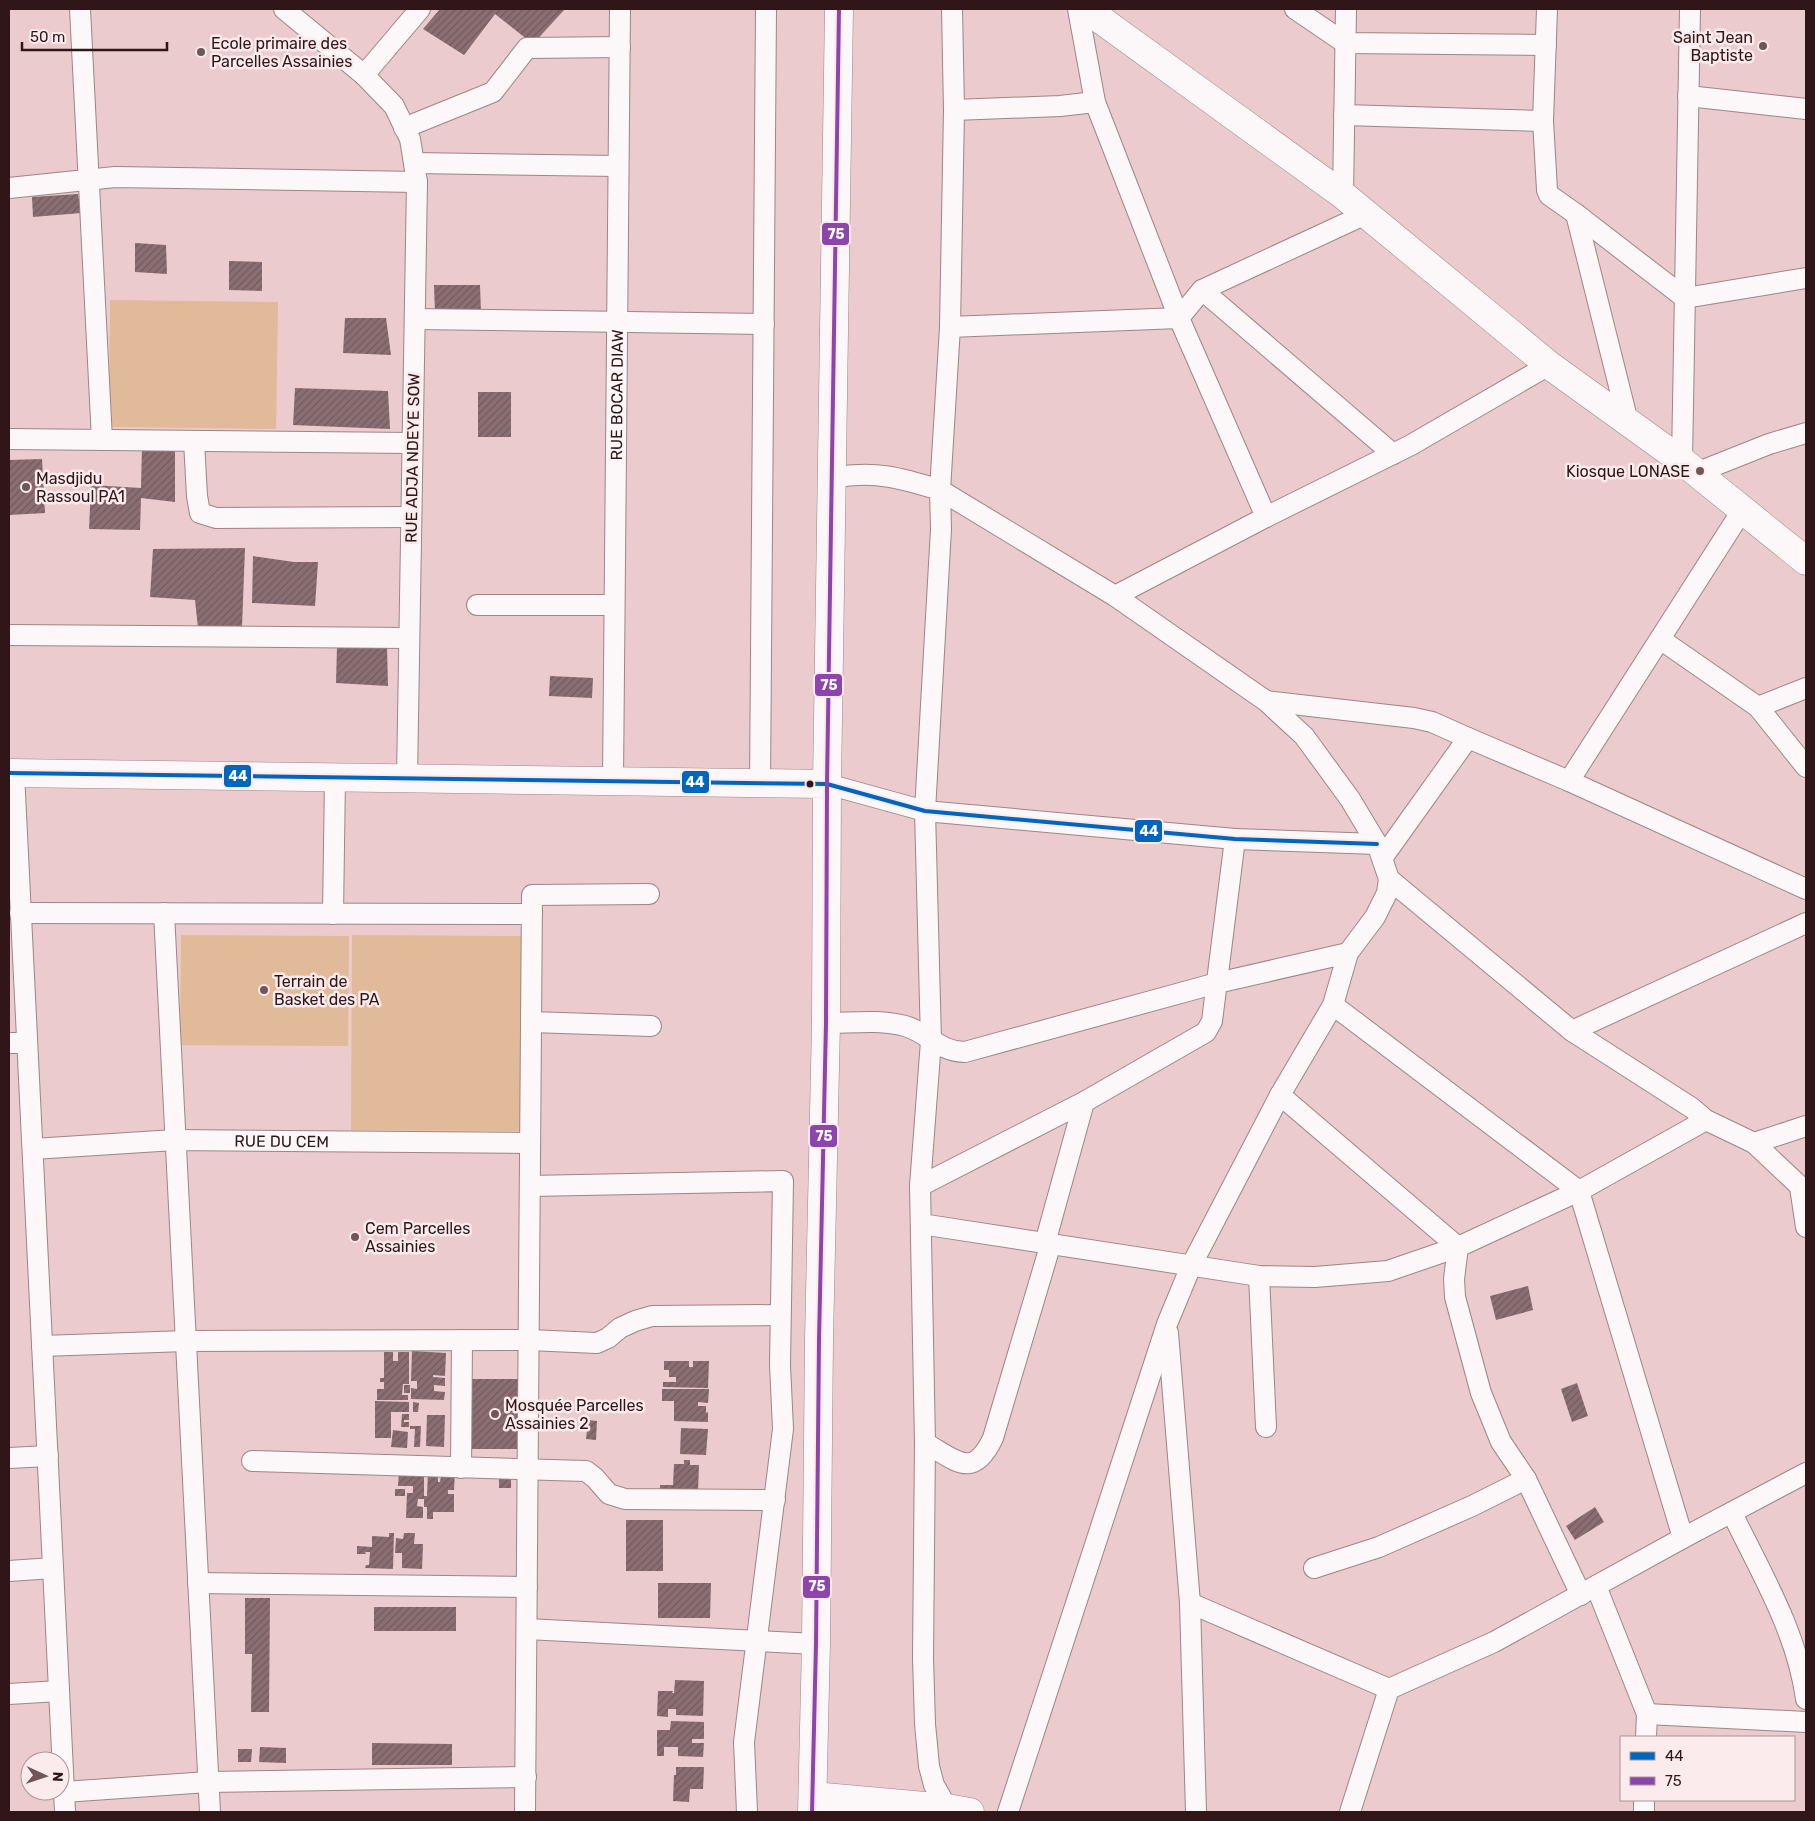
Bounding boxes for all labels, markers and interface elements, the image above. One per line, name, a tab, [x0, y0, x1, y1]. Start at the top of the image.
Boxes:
scale bar	[22, 20, 168, 52]
text: 50 m	[30, 28, 65, 46]
place label: Saint Jean Baptiste	[1673, 28, 1753, 65]
place label: Ecole primaire des Parcelles Assainies	[211, 34, 353, 71]
marker: Saint Jean Baptiste	[1757, 40, 1769, 52]
marker: Ecole primaire des Parcelles Assainies	[195, 46, 207, 58]
line badge: 75	[821, 222, 850, 246]
text: 75	[827, 226, 845, 243]
street label: RUE BOCAR DIAW	[607, 329, 627, 461]
street label: RUE ADJA NDEYE SOW	[402, 373, 423, 543]
place label: Kiosque LONASE	[1566, 462, 1690, 481]
marker: Kiosque LONASE	[1694, 465, 1706, 477]
place label: Masdjidu Rassoul PA1	[36, 469, 125, 506]
marker: Masdjidu Rassoul PA1	[20, 481, 32, 493]
line badge: 75	[814, 673, 843, 697]
text: 75	[820, 677, 838, 694]
line badge: 44	[223, 764, 252, 788]
text: 44	[228, 768, 248, 785]
line badge: 44	[681, 770, 710, 794]
text: 44	[685, 774, 705, 791]
unlabelled marker	[805, 779, 815, 789]
line badge: 44	[1134, 819, 1163, 843]
text: 44	[1139, 823, 1159, 840]
place label: Terrain de Basket des PA	[274, 972, 380, 1009]
marker: Terrain de Basket des PA	[258, 984, 270, 996]
line badge: 75	[809, 1124, 838, 1148]
text: 75	[815, 1128, 833, 1145]
street label: RUE DU CEM	[234, 1132, 329, 1151]
place label: Cem Parcelles Assainies	[365, 1219, 470, 1256]
marker: Cem Parcelles Assainies	[349, 1231, 361, 1243]
place label: Mosquée Parcelles Assainies 2	[505, 1396, 644, 1433]
marker: Mosquée Parcelles Assainies 2	[489, 1408, 501, 1420]
line badge: 75	[802, 1575, 831, 1599]
text: 75	[808, 1578, 826, 1595]
legend	[1620, 1736, 1795, 1801]
text: 44	[1665, 1747, 1684, 1765]
north arrow	[20, 1751, 70, 1801]
text: N	[49, 1771, 66, 1782]
text: 75	[1665, 1772, 1682, 1790]

